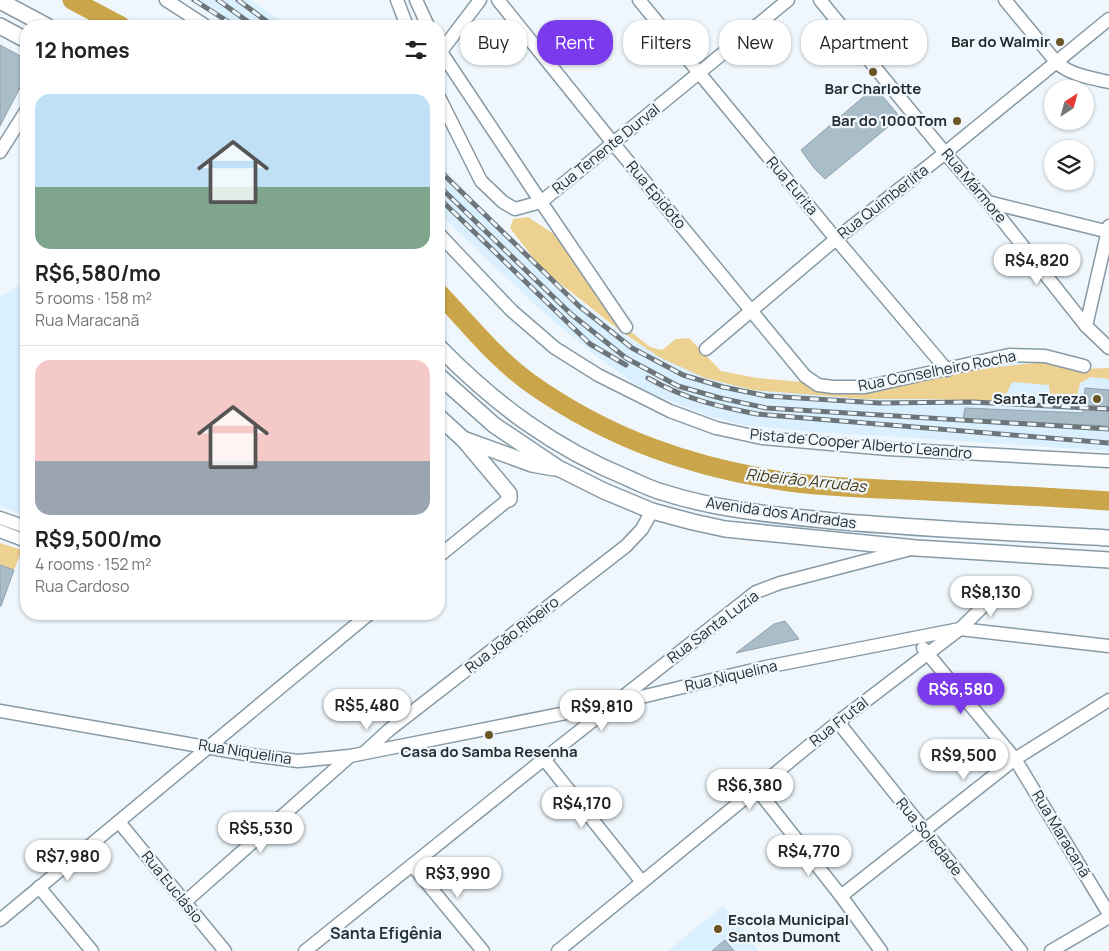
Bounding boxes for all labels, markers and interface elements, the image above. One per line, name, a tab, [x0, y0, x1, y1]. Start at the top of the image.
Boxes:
chip: Buy	[460, 20, 527, 65]
chip: Rent	[537, 20, 613, 65]
chip: Filters	[623, 20, 709, 65]
chip: New	[719, 20, 791, 65]
chip: Apartment	[801, 20, 927, 65]
place label: Bar do Walmir	[951, 31, 1050, 52]
text: 12 homes	[35, 36, 130, 64]
icon: filters	[402, 36, 430, 64]
marker: Bar do Walmir	[1054, 36, 1066, 48]
marker: Bar Charlotte	[867, 66, 879, 78]
place label: Bar Charlotte	[825, 78, 921, 99]
north arrow	[1044, 80, 1094, 130]
map controls	[1044, 80, 1094, 190]
street label: Rua Tenente Durval	[547, 99, 664, 199]
place label: Bar do 1000Tom	[832, 110, 947, 131]
marker: Bar do 1000Tom	[951, 115, 963, 127]
icon: home	[188, 127, 278, 217]
button: layers	[1044, 140, 1094, 190]
street label: Rua Mármore	[937, 144, 1012, 228]
street label: Rua Eurita	[762, 152, 823, 219]
street label: Rua Epidoto	[622, 156, 691, 233]
street label: Rua Quimberlita	[833, 159, 933, 244]
pin: R$4,820	[991, 244, 1083, 286]
text: R$4,820	[1005, 249, 1069, 271]
text: R$6,580/mo	[35, 259, 161, 287]
text: 5 rooms · 158 m²	[35, 287, 152, 309]
text: Rua Maracanã	[35, 309, 139, 331]
street label: Rua Conselheiro Rocha	[856, 345, 1018, 396]
place label: Santa Tereza	[993, 388, 1087, 409]
icon: home	[188, 392, 278, 482]
marker: Santa Tereza	[1091, 393, 1103, 405]
street label: Pista de Cooper Alberto Leandro	[749, 423, 973, 464]
water label: Ribeirão Arrudas	[745, 463, 869, 497]
street label: Avenida dos Andradas	[704, 492, 858, 533]
text: R$9,500/mo	[35, 525, 161, 553]
text: 4 rooms · 152 m²	[35, 553, 151, 575]
text: Rua Cardoso	[35, 575, 129, 597]
pin: R$8,130	[945, 576, 1037, 618]
text: R$8,130	[961, 581, 1021, 603]
street label: Rua Santa Luzia	[663, 585, 763, 668]
street label: Rua João Ribeiro	[460, 591, 563, 678]
street label: Rua Niquelina	[683, 655, 779, 696]
pin: R$6,580	[915, 672, 1007, 715]
text: R$6,580	[928, 678, 994, 700]
pin: R$5,480	[321, 688, 413, 731]
pin: R$9,810	[556, 690, 648, 732]
street label: Rua Frutal	[805, 692, 873, 751]
text: R$5,480	[335, 694, 399, 716]
text: R$9,810	[571, 695, 633, 717]
marker: Casa do Samba Resenha	[483, 729, 495, 741]
street label: Rua Niquelina	[197, 734, 293, 769]
pin: R$9,500	[918, 738, 1010, 781]
place label: Casa do Samba Resenha	[400, 741, 578, 762]
text: R$9,500	[931, 744, 997, 766]
pin: R$6,380	[704, 768, 796, 811]
text: R$6,380	[717, 774, 783, 796]
pin: R$4,170	[536, 786, 628, 829]
street label: Rua Maracanã	[1027, 786, 1096, 881]
text: R$4,170	[552, 792, 612, 814]
street label: Rua Soledade	[891, 793, 968, 880]
pin: R$5,530	[215, 812, 307, 854]
text: R$5,530	[229, 817, 293, 839]
pin: R$4,770	[763, 834, 855, 877]
pin: R$7,980	[22, 840, 114, 882]
text: R$4,770	[778, 840, 840, 862]
text: R$7,980	[36, 845, 100, 867]
street label: Rua Euclásio	[137, 846, 208, 927]
pin: R$3,990	[412, 856, 504, 899]
text: R$3,990	[425, 862, 491, 884]
place label: Escola Municipal Santos Dumont	[728, 909, 849, 947]
district label: Santa Efigênia	[330, 922, 442, 944]
marker: Escola Municipal Santos Dumont	[712, 923, 724, 935]

